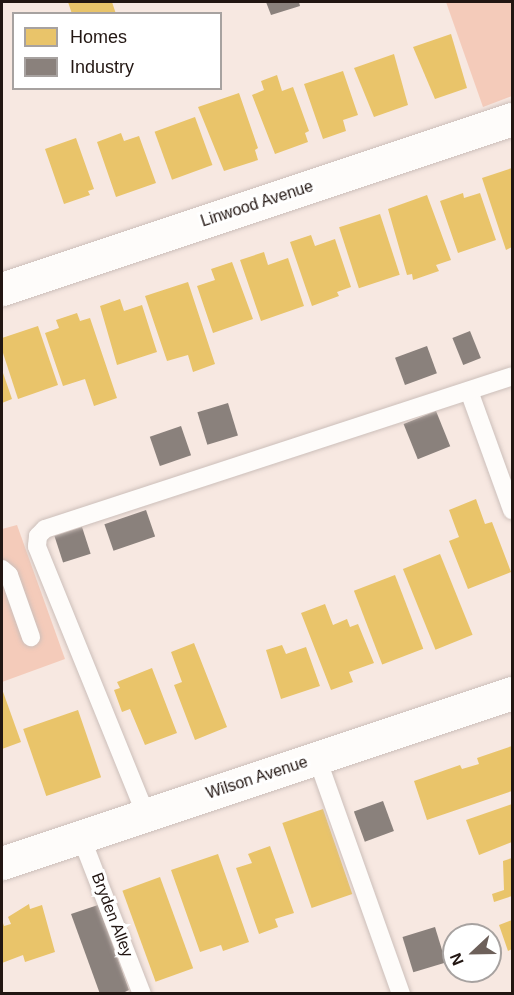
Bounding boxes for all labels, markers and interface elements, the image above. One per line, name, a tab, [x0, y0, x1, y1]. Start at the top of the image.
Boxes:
legend	[12, 12, 222, 90]
text: Homes	[70, 27, 127, 47]
text: Industry	[70, 57, 134, 77]
street label: Linwood Avenue	[198, 177, 316, 231]
street label: Wilson Avenue	[203, 752, 311, 804]
street label: Bryden Alley	[87, 870, 137, 960]
north arrow	[442, 923, 502, 983]
text: N	[447, 951, 467, 968]

